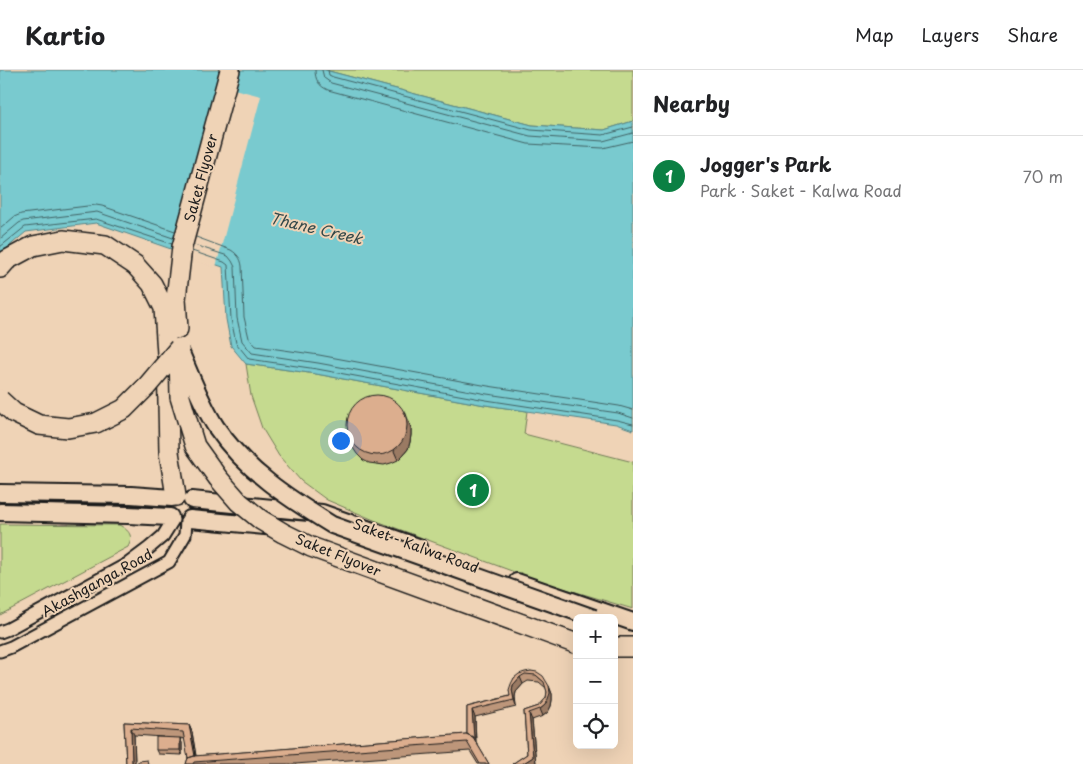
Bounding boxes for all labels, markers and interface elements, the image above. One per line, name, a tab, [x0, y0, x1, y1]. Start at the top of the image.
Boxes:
text: Kartio	[25, 17, 105, 53]
text: Map	[855, 21, 894, 48]
text: Layers	[922, 21, 979, 48]
text: Share	[1007, 21, 1058, 48]
text: Nearby	[653, 87, 730, 119]
street label: Saket Flyover	[179, 131, 223, 224]
text: Jogger's Park	[700, 150, 831, 178]
text: 1	[665, 164, 673, 188]
text: 70 m	[1023, 164, 1063, 188]
text: Park · Saket - Kalwa Road	[700, 178, 902, 202]
water label: Thane Creek	[268, 206, 366, 250]
your location	[328, 428, 354, 454]
pin: 1	[457, 471, 489, 509]
street label: Saket - Kalwa Road	[350, 513, 482, 578]
street label: Saket Flyover	[292, 528, 385, 581]
street label: Akashganga Road	[38, 543, 156, 622]
map controls	[573, 614, 618, 749]
button: +	[573, 614, 618, 659]
button: −	[573, 659, 618, 704]
button: locate	[573, 704, 618, 749]

